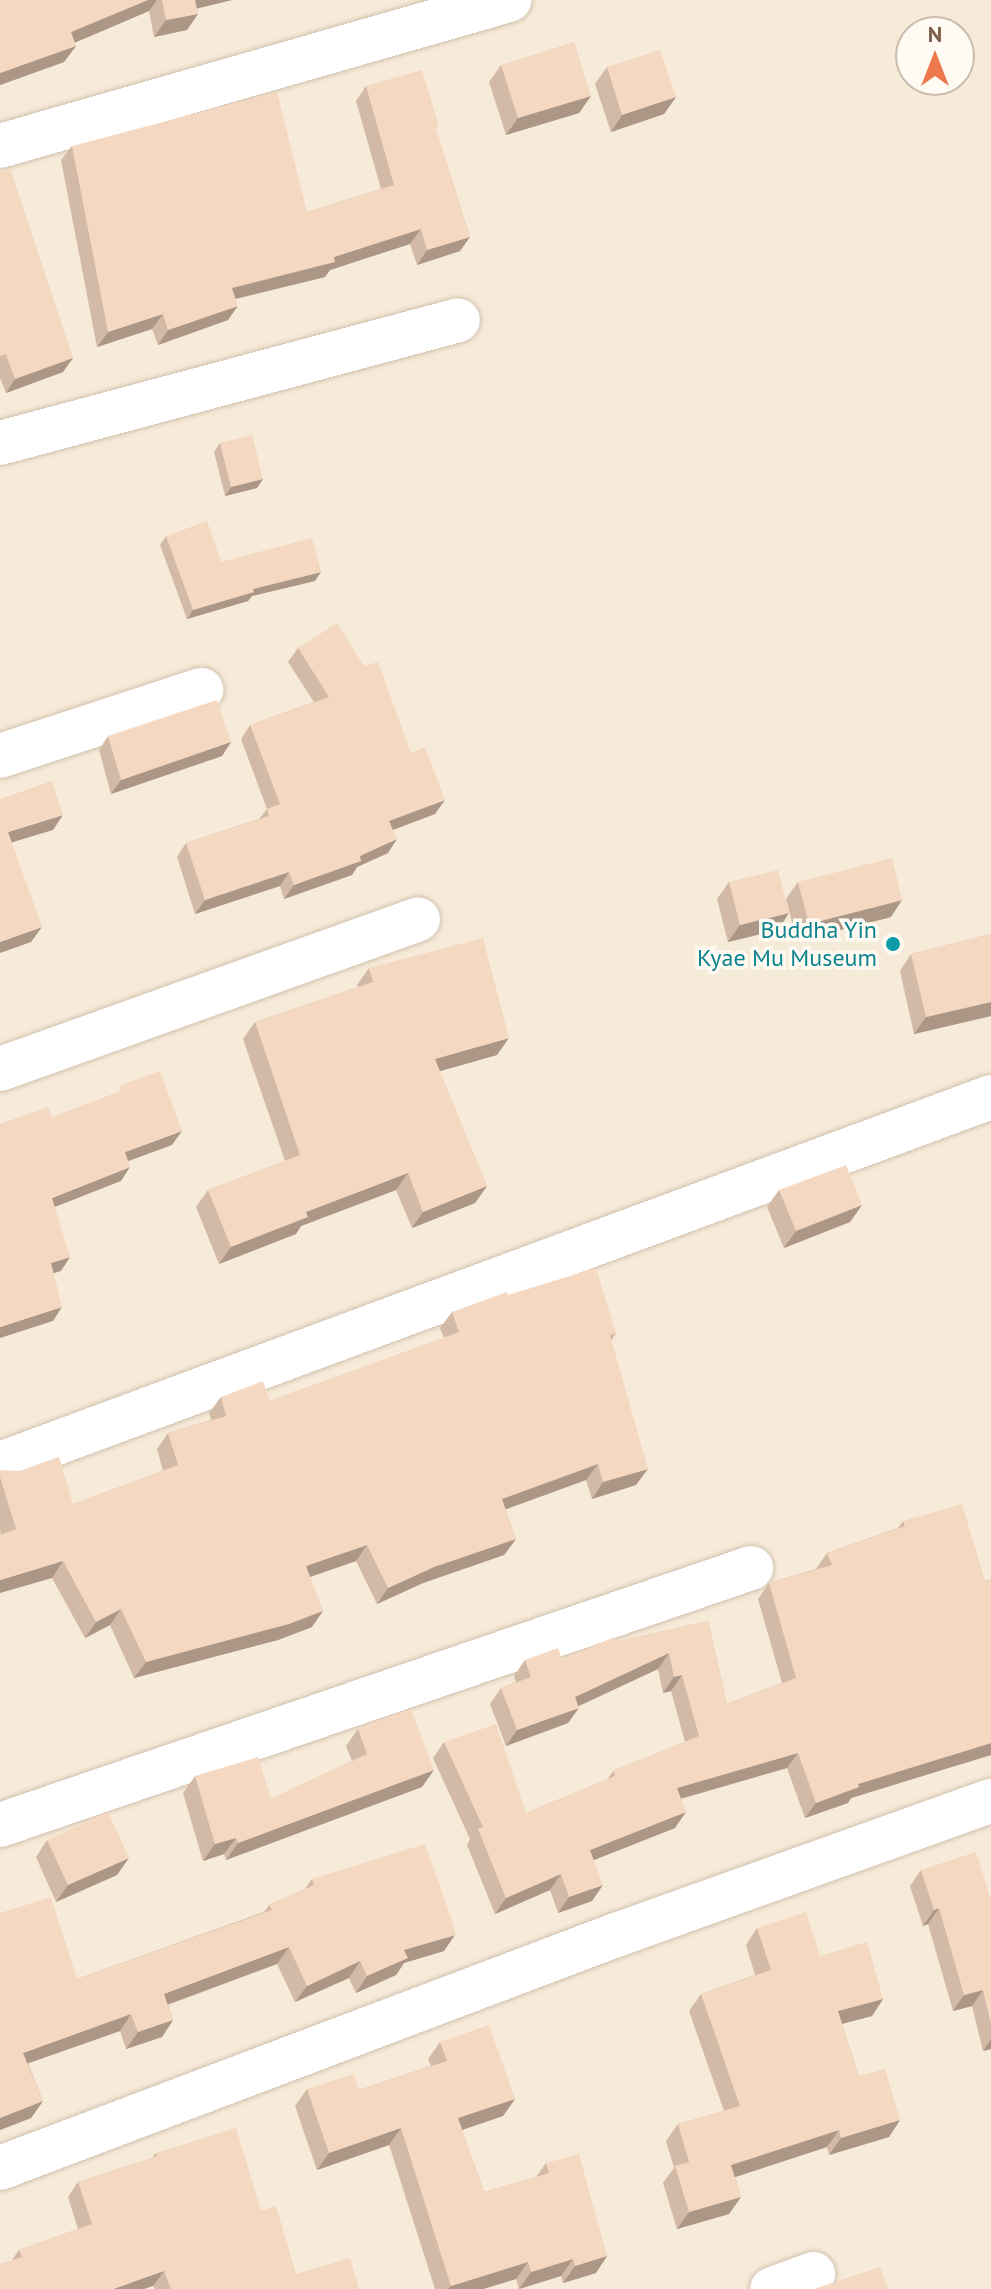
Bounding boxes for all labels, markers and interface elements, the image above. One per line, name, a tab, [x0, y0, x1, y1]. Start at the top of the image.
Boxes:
north arrow	[895, 16, 975, 96]
text: N	[928, 20, 942, 48]
place label: Buddha Yin Kyae Mu Museum	[697, 916, 877, 972]
marker: Buddha Yin Kyae Mu Museum	[884, 935, 902, 953]

